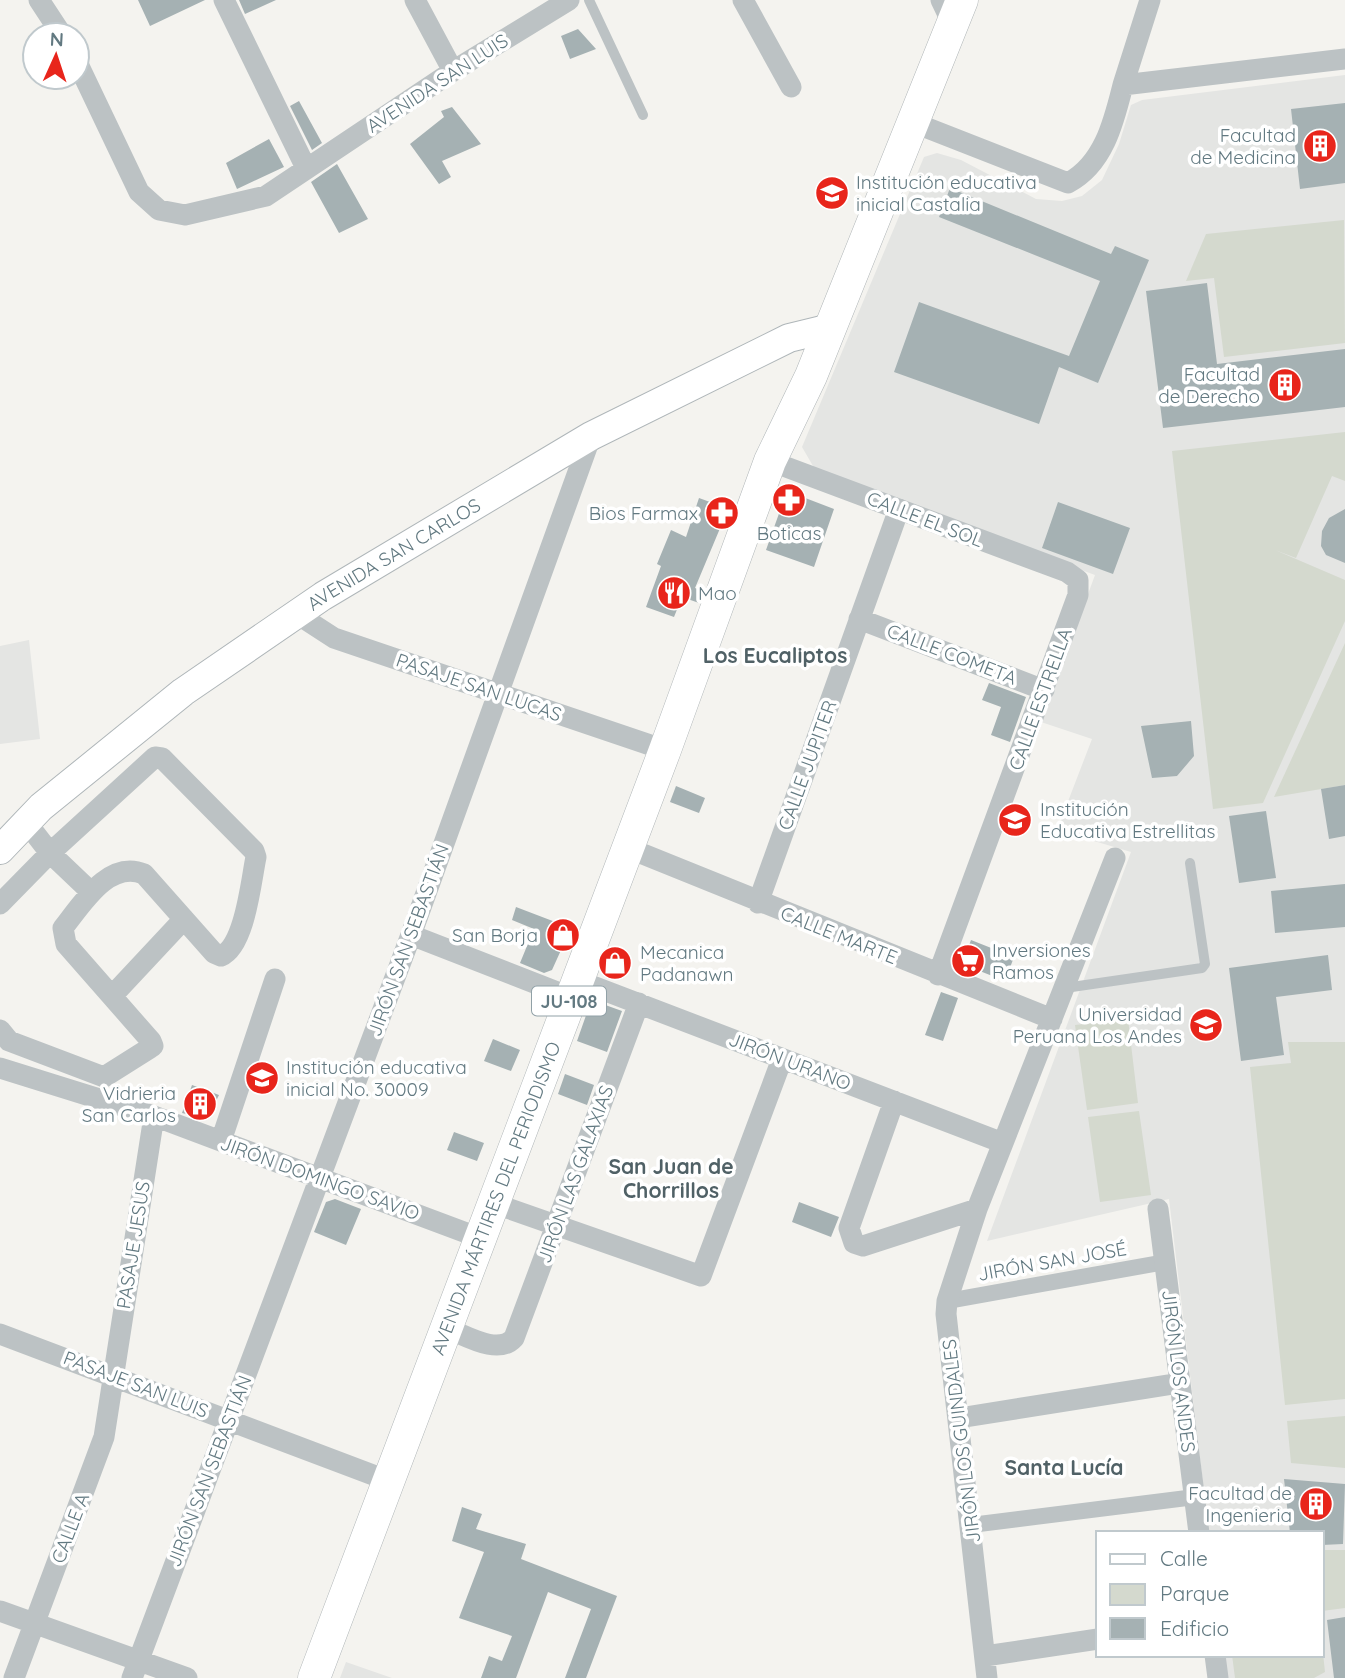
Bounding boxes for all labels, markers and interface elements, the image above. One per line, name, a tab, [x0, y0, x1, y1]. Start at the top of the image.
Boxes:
north arrow	[21, 21, 91, 91]
text: N	[49, 27, 64, 51]
street label: AVENIDA SAN LUIS	[362, 28, 512, 138]
place label: Facultad de Medicina	[1190, 123, 1296, 169]
building icon: Facultad de Medicina	[1301, 127, 1339, 165]
place label: Institución educativa inicial Castalia	[856, 170, 1037, 216]
school or university icon: Institución educativa inicial Castalia	[813, 174, 851, 212]
place label: Facultad de Derecho	[1158, 362, 1260, 408]
building icon: Facultad de Derecho	[1266, 366, 1304, 404]
pharmacy icon: Boticas	[770, 481, 808, 519]
street label: CALLE EL SOL	[864, 486, 986, 552]
street label: AVENIDA SAN CARLOS	[302, 493, 485, 616]
pharmacy icon: Bios Farmax	[703, 494, 741, 532]
place label: Bios Farmax	[589, 501, 698, 525]
place label: Boticas	[757, 521, 821, 545]
restaurant icon: Mao	[655, 574, 693, 612]
place label: Mao	[698, 581, 737, 605]
street label: CALLE COMETA	[884, 618, 1020, 690]
street label: CALLE ESTRELLA	[1003, 624, 1077, 774]
district label: Los Eucaliptos	[703, 642, 847, 668]
street label: PASAJE SAN LUCAS	[393, 647, 565, 727]
street label: CALLE JUPITER	[772, 697, 842, 833]
place label: Institución Educativa Estrellitas	[1040, 797, 1215, 843]
school or university icon: Institución Educativa Estrellitas	[996, 801, 1034, 839]
street label: JIRÓN SAN SEBASTIÁN	[362, 840, 454, 1040]
street label: CALLE MARTE	[777, 901, 901, 969]
shop icon: San Borja	[544, 916, 582, 954]
place label: San Borja	[452, 923, 538, 947]
place label: Inversiones Ramos	[992, 938, 1091, 984]
place label: Mecanica Padanawn	[640, 940, 733, 986]
supermarket icon: Inversiones Ramos	[949, 942, 987, 980]
shop icon: Mecanica Padanawn	[596, 944, 634, 982]
road number: JU-108	[532, 986, 606, 1016]
place label: Universidad Peruana Los Andes	[1013, 1002, 1182, 1048]
school or university icon: Universidad Peruana Los Andes	[1187, 1006, 1225, 1044]
street label: JIRÓN URANO	[726, 1027, 854, 1095]
street label: AVENIDA MÁRTIRES DEL PERIODISMO	[425, 1038, 566, 1358]
place label: Institución educativa inicial No. 30009	[286, 1055, 467, 1101]
school or university icon: Institución educativa inicial No. 30009	[243, 1059, 281, 1097]
place label: Vidrieria San Carlos	[82, 1081, 176, 1127]
street label: JIRÓN LAS GALAXIAS	[532, 1082, 618, 1266]
building icon: Vidrieria San Carlos	[181, 1085, 219, 1123]
street label: JIRÓN DOMINGO SAVIO	[217, 1131, 423, 1225]
district label: San Juan de Chorrillos	[608, 1153, 734, 1203]
street label: PASAJE JESUS	[111, 1179, 155, 1311]
street label: JIRÓN SAN JOSÉ	[976, 1236, 1128, 1286]
street label: JIRÓN LOS ANDES	[1157, 1288, 1201, 1454]
street label: JIRÓN LOS GUINDALES	[937, 1338, 985, 1544]
street label: PASAJE SAN LUIS	[60, 1345, 212, 1423]
street label: JIRÓN SAN SEBASTIÁN	[161, 1372, 257, 1570]
district label: Santa Lucía	[1004, 1454, 1124, 1480]
place label: Facultad de Ingenieria	[1188, 1481, 1292, 1527]
building icon: Facultad de Ingenieria	[1297, 1485, 1335, 1523]
street label: CALLE A	[46, 1490, 94, 1566]
legend	[1096, 1531, 1324, 1657]
text: Calle	[1160, 1545, 1208, 1571]
text: Parque	[1160, 1580, 1229, 1606]
text: Edificio	[1160, 1615, 1229, 1641]

